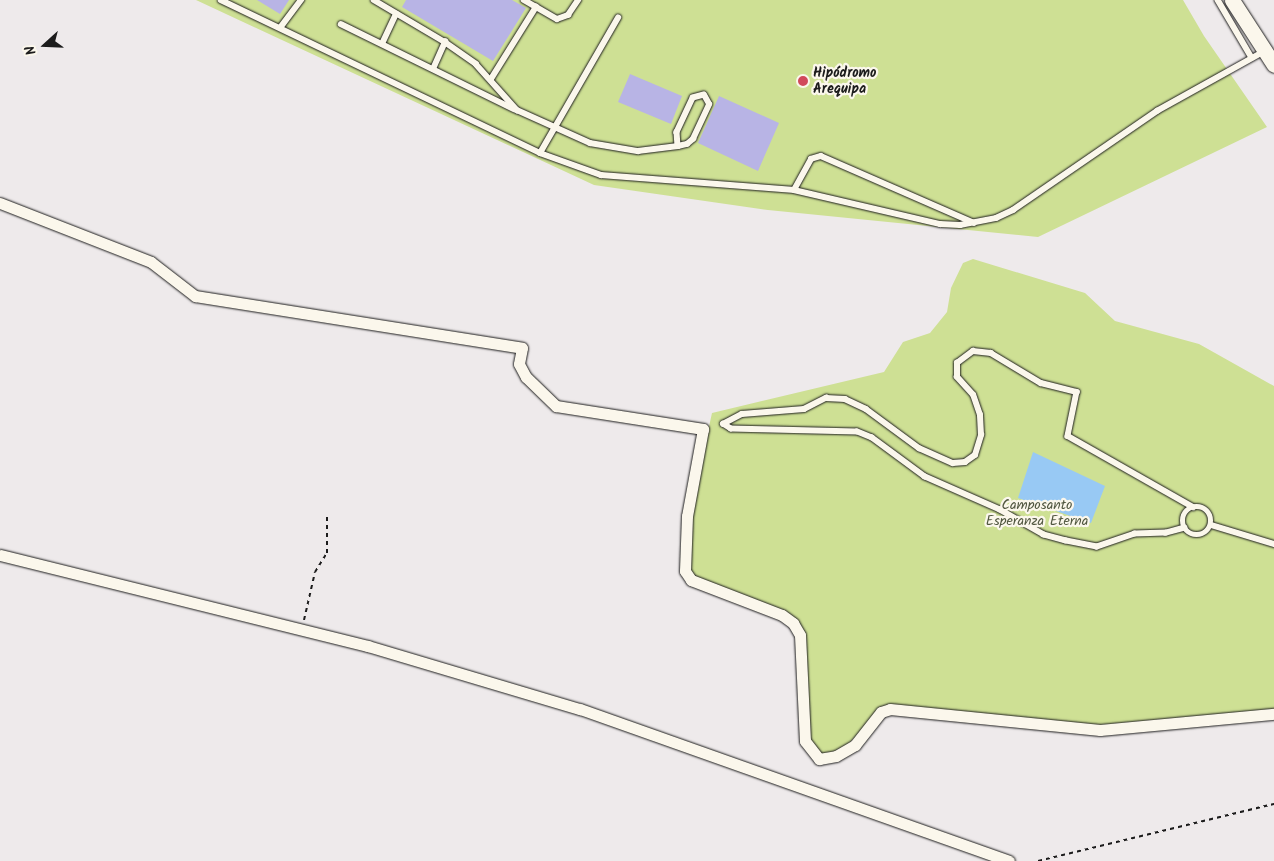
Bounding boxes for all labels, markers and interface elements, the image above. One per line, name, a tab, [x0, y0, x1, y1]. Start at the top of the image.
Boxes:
north arrow	[20, 20, 70, 70]
text: N	[19, 42, 43, 58]
place label: Hipódromo Arequipa	[813, 65, 876, 98]
marker: Hipódromo Arequipa	[797, 75, 809, 87]
park label: Camposanto Esperanza Eterna	[986, 497, 1088, 530]

